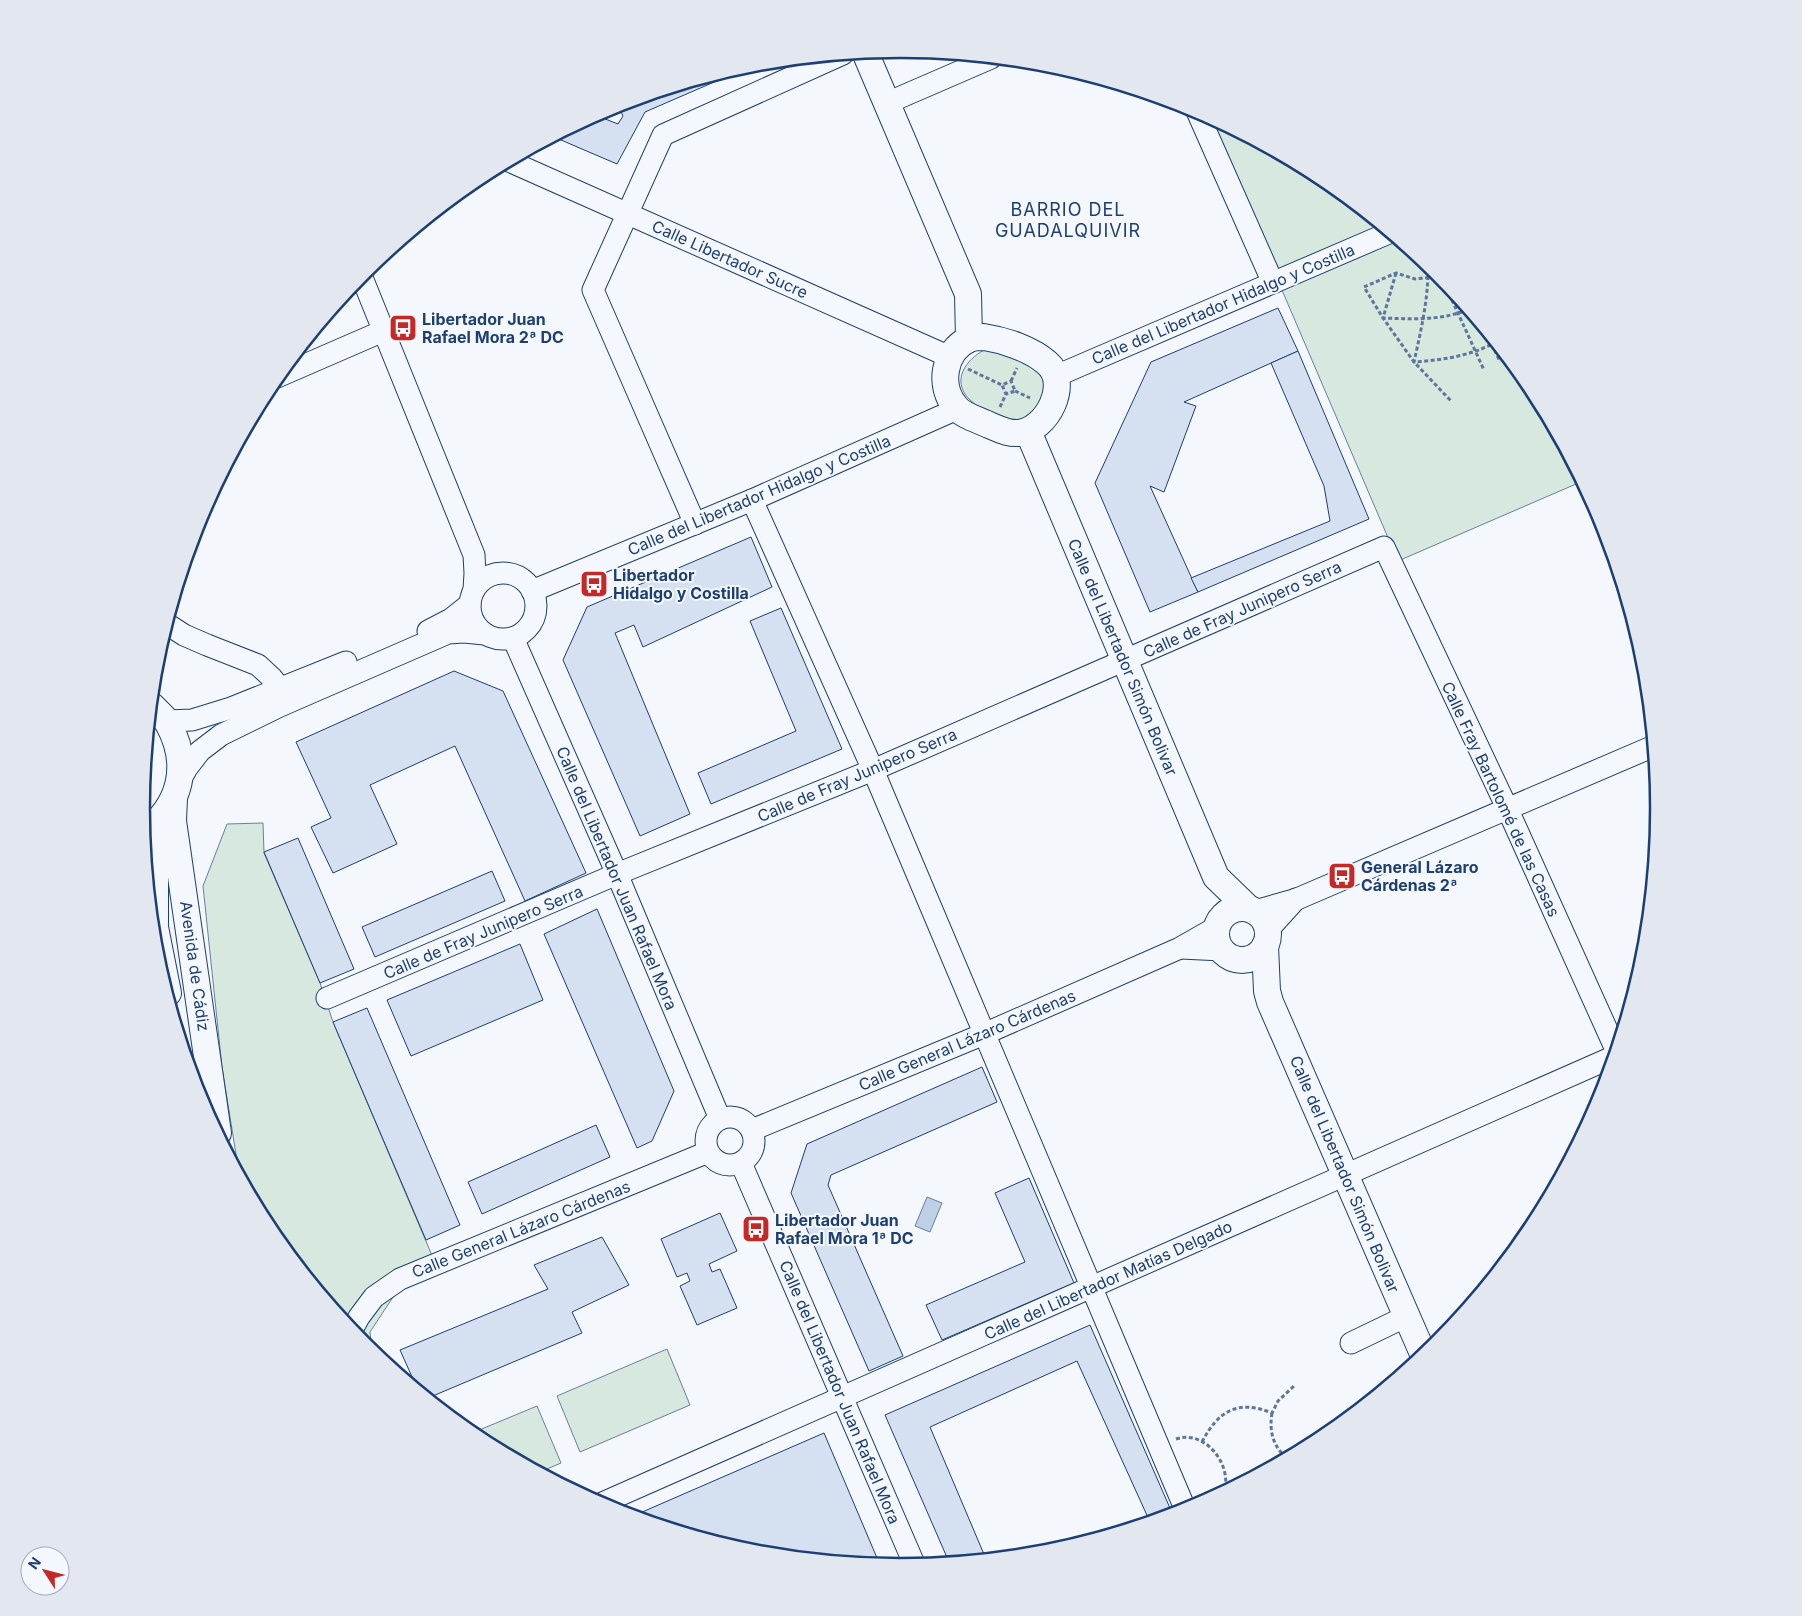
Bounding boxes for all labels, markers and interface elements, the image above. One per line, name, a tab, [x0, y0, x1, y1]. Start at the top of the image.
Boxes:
district label: BARRIO DEL GUADALQUIVIR	[995, 199, 1141, 241]
street label: Calle Libertador Sucre	[649, 216, 811, 302]
street label: Calle del Libertador Hidalgo y Costilla	[1089, 239, 1357, 369]
place label: Libertador Juan Rafael Mora 2ª DC	[422, 309, 564, 347]
bus stop icon: Libertador Juan Rafael Mora 2ª DC	[388, 313, 418, 343]
street label: Calle del Libertador Hidalgo y Costilla	[625, 430, 893, 560]
street label: Calle del Libertador Simón Bolivar	[1064, 535, 1182, 779]
street label: Calle de Fray Junipero Serra	[1140, 556, 1344, 662]
place label: Libertador Hidalgo y Costilla	[613, 565, 749, 603]
bus stop icon: Libertador Hidalgo y Costilla	[579, 569, 609, 599]
street label: Calle Fray Bartolomé de las Casas	[1438, 678, 1564, 920]
street label: Calle de Fray Junipero Serra	[754, 724, 960, 826]
street label: Calle del Libertador Juan Rafael Mora	[552, 743, 682, 1013]
place label: General Lázaro Cárdenas 2ª	[1361, 857, 1479, 895]
bus stop icon: General Lázaro Cárdenas 2ª	[1327, 861, 1357, 891]
street label: Calle de Fray Junipero Serra	[380, 881, 586, 983]
street label: Avenida de Cádiz	[176, 900, 214, 1032]
street label: Calle General Lázaro Cárdenas	[855, 985, 1079, 1095]
street label: Calle del Libertador Simón Bolivar	[1286, 1052, 1404, 1296]
street label: Calle General Lázaro Cárdenas	[409, 1176, 633, 1282]
place label: Libertador Juan Rafael Mora 1ª DC	[775, 1210, 914, 1248]
bus stop icon: Libertador Juan Rafael Mora 1ª DC	[741, 1214, 771, 1244]
street label: Calle del Libertador Matías Delgado	[981, 1216, 1235, 1344]
street label: Calle del Libertador Juan Rafael Mora	[775, 1257, 905, 1527]
north arrow	[20, 1546, 70, 1596]
text: N	[24, 1554, 44, 1572]

